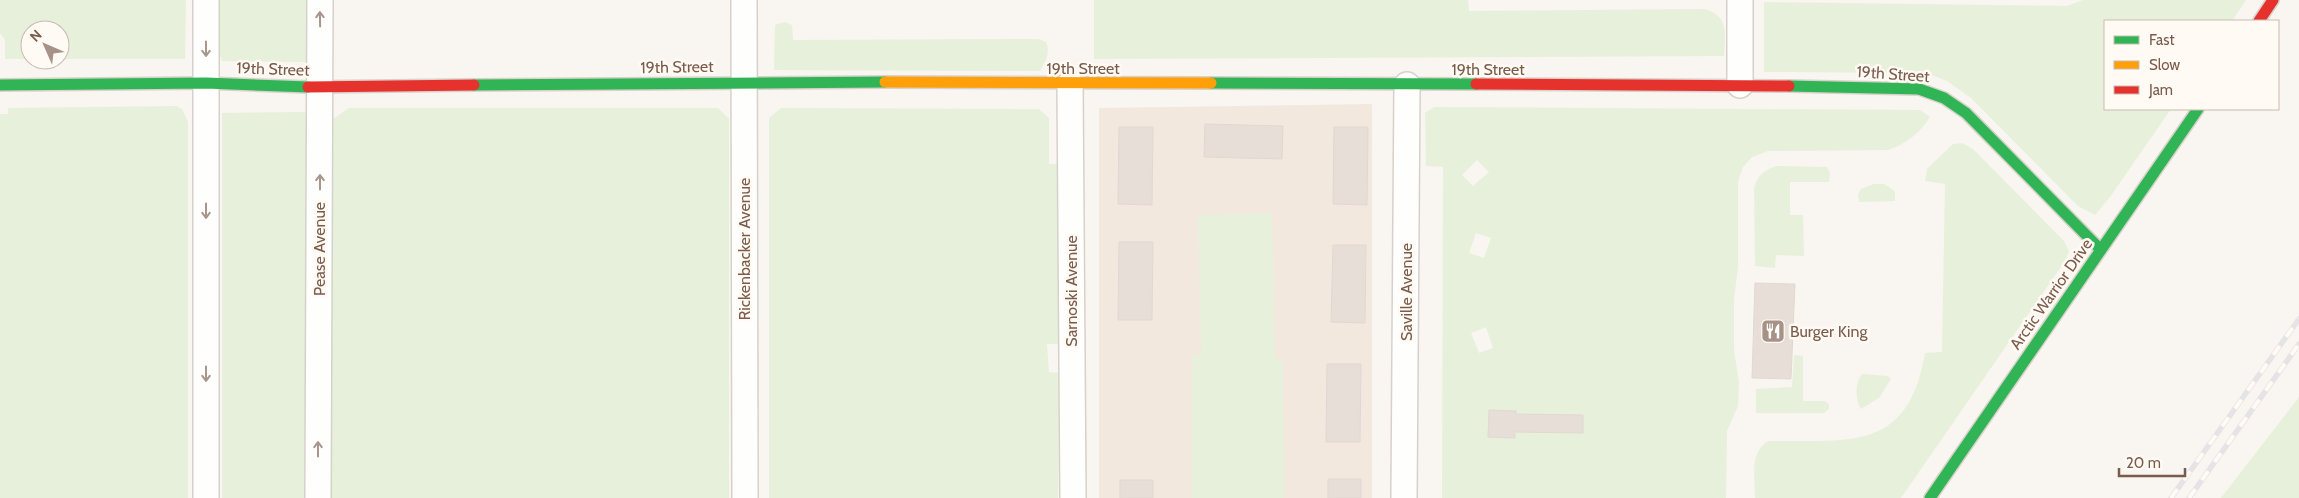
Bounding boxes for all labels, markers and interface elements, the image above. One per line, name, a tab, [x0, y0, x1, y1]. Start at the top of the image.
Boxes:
one-way arrow	[315, 12, 325, 28]
north arrow	[20, 20, 70, 70]
legend	[2104, 20, 2279, 110]
text: N	[26, 26, 46, 46]
text: Fast	[2149, 31, 2174, 49]
one-way arrow	[201, 40, 211, 56]
text: Slow	[2149, 56, 2180, 74]
street label: 19th Street	[640, 57, 714, 77]
street label: 19th Street	[236, 58, 310, 80]
street label: 19th Street	[1046, 59, 1120, 78]
street label: 19th Street	[1451, 60, 1525, 79]
street label: 19th Street	[1856, 62, 1931, 86]
text: Jam	[2148, 81, 2173, 99]
one-way arrow	[315, 174, 325, 190]
street label: Rickenbacker Avenue	[735, 178, 754, 320]
one-way arrow	[201, 202, 211, 219]
street label: Pease Avenue	[310, 202, 329, 296]
street label: Sarnoski Avenue	[1062, 235, 1081, 347]
street label: Arctic Warrior Drive	[2006, 235, 2096, 353]
street label: Saville Avenue	[1397, 243, 1416, 341]
restaurant icon: Burger King	[1760, 318, 1786, 344]
place label: Burger King	[1790, 322, 1868, 341]
one-way arrow	[201, 365, 211, 381]
one-way arrow	[313, 442, 323, 458]
scale bar	[2119, 446, 2185, 478]
text: 20 m	[2126, 454, 2161, 472]

